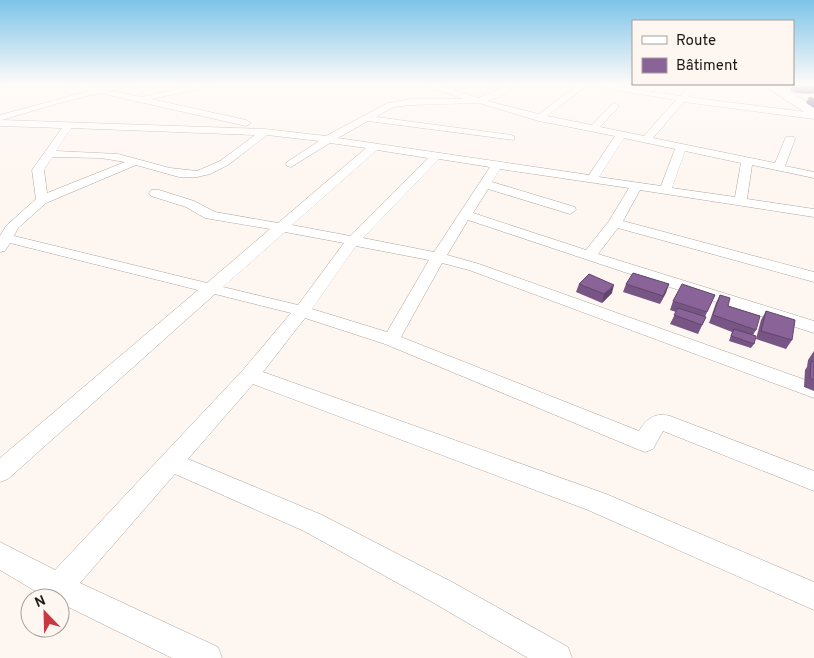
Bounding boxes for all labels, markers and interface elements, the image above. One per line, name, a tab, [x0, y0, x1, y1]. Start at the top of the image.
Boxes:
legend	[632, 20, 794, 85]
text: Route	[676, 32, 716, 51]
text: Bâtiment	[676, 57, 738, 76]
north arrow	[20, 588, 70, 638]
text: N	[33, 593, 48, 612]

